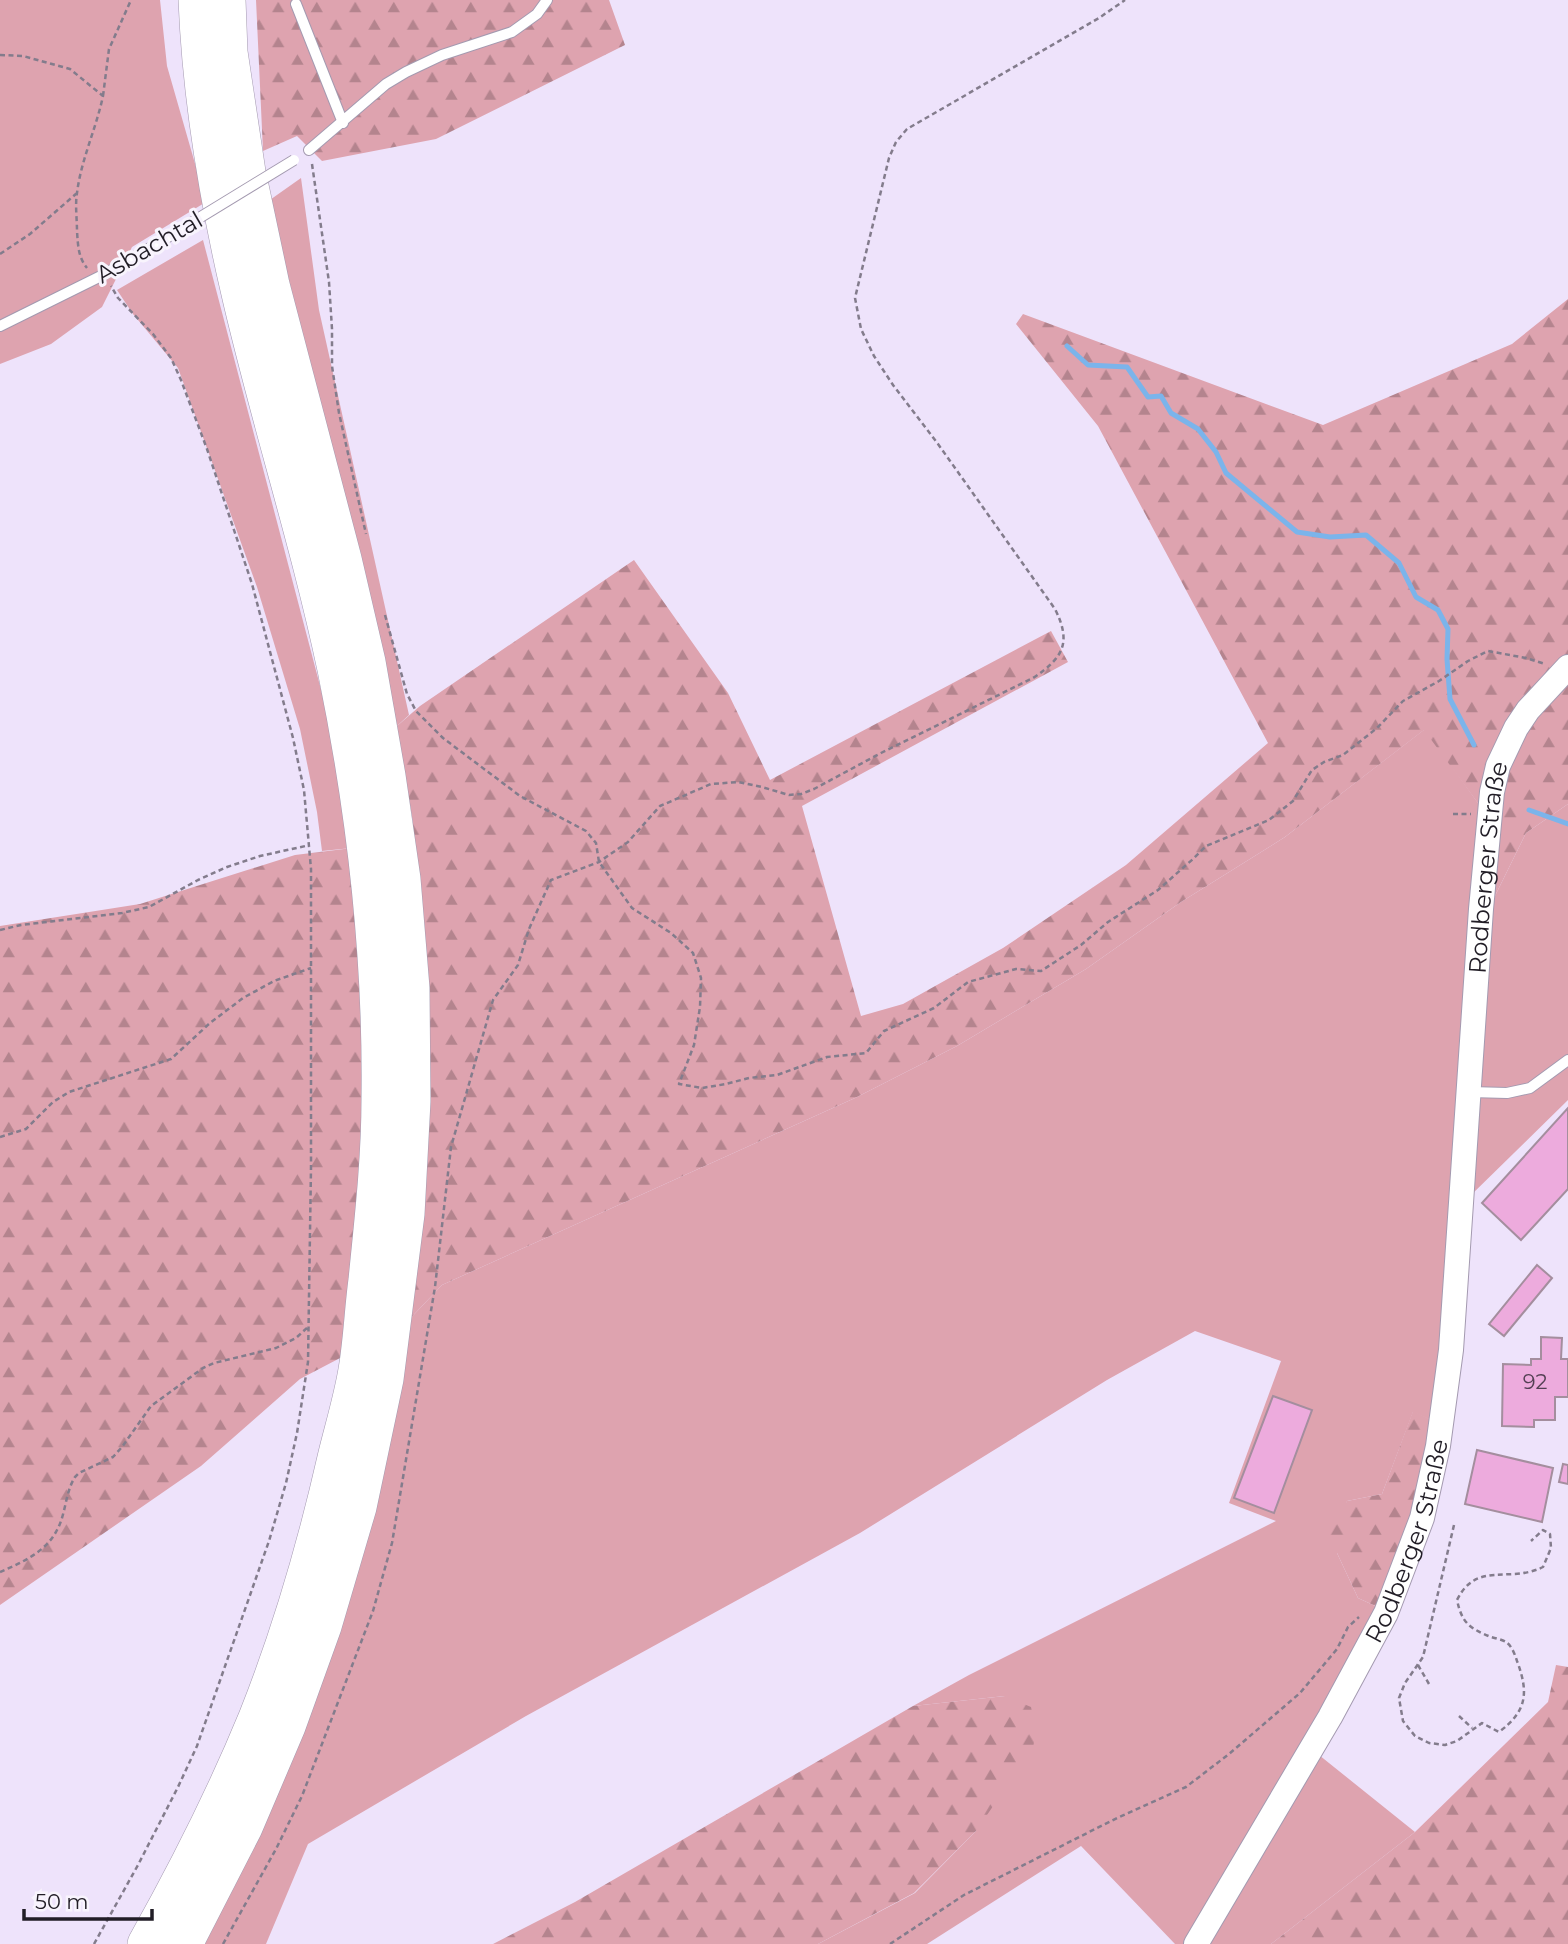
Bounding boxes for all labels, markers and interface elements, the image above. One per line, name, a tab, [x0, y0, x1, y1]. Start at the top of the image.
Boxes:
street label: Asbachtal	[90, 205, 208, 289]
street label: Rodberger Straße	[1462, 758, 1513, 975]
house number: 92	[1523, 1369, 1547, 1394]
street label: Rodberger Straße	[1358, 1436, 1454, 1648]
scale bar	[24, 1878, 152, 1922]
text: 50 m	[35, 1889, 89, 1914]

